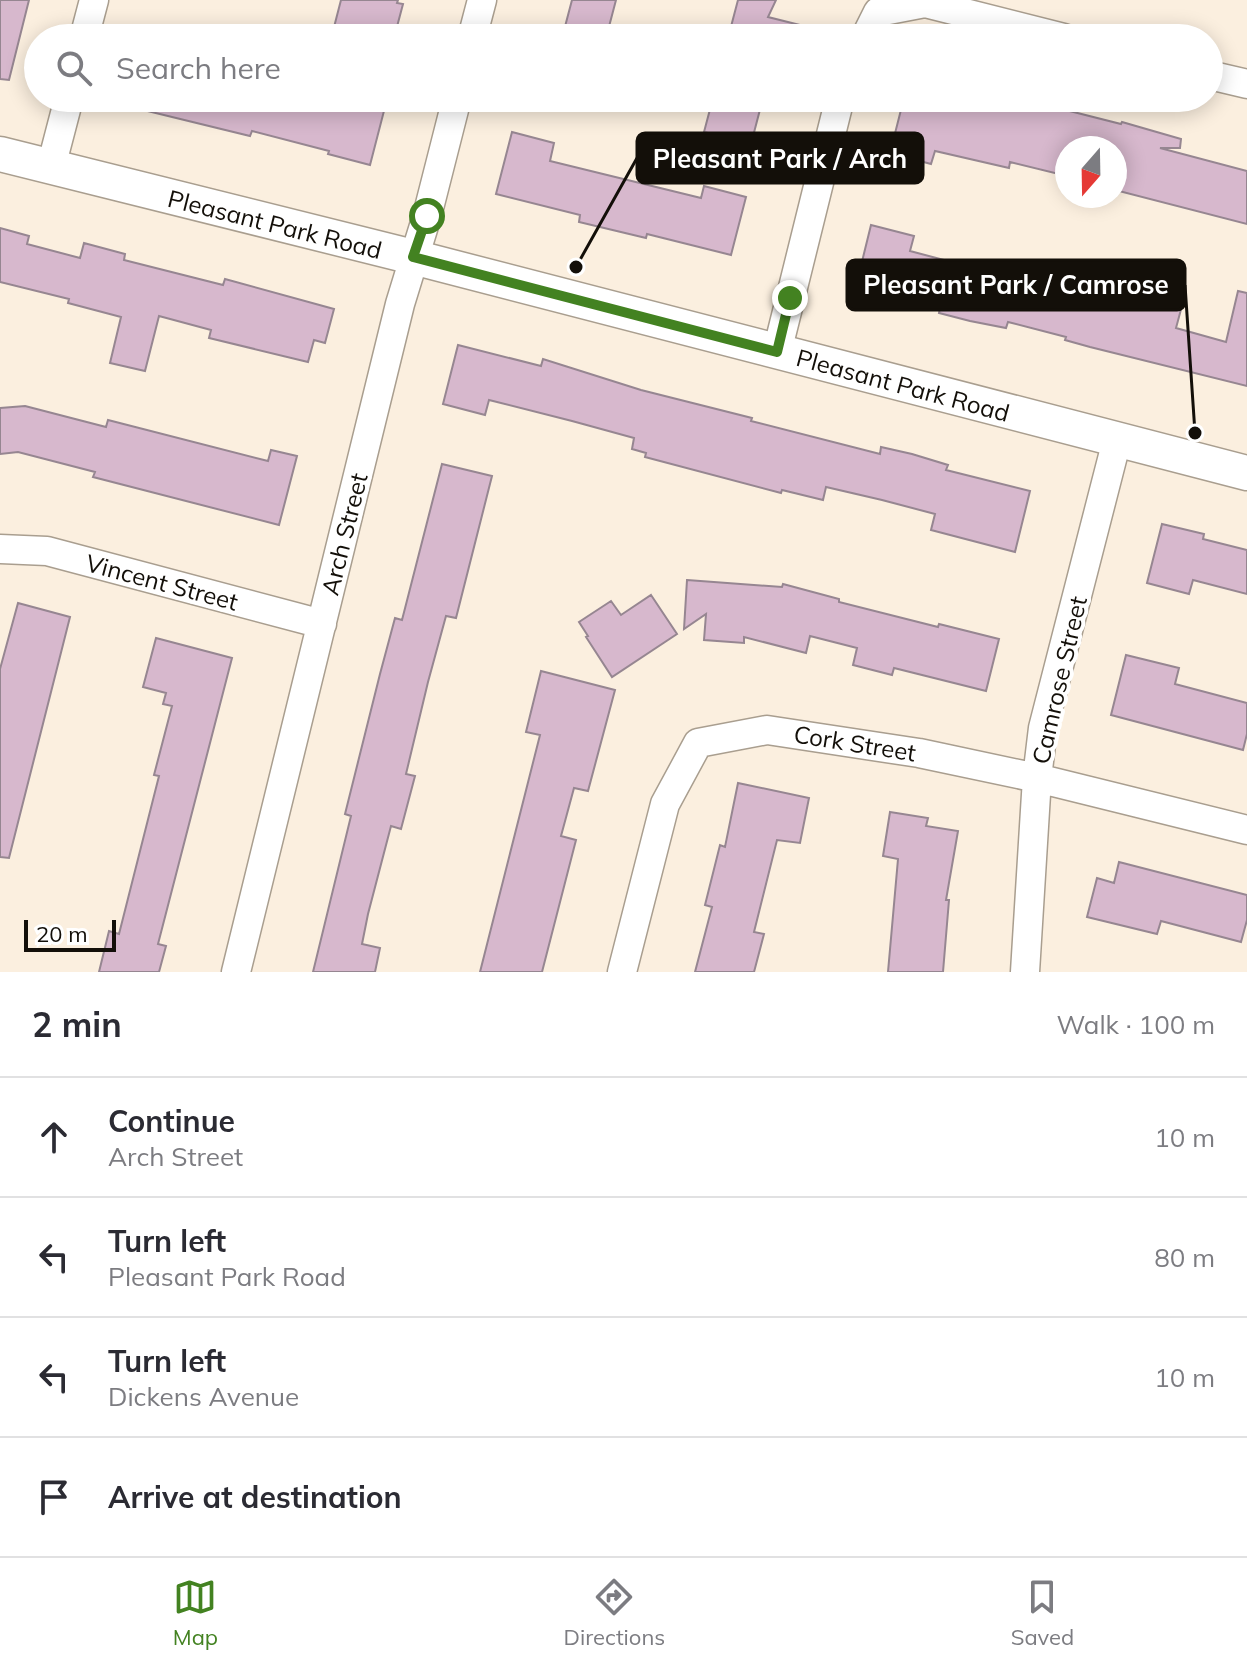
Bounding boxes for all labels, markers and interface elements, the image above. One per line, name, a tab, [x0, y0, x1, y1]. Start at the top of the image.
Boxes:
search box	[24, 24, 1223, 112]
icon: search	[52, 46, 96, 90]
text: Search here	[116, 49, 281, 87]
callout: Pleasant Park / Arch	[637, 133, 923, 183]
north arrow	[1055, 136, 1127, 208]
text: Pleasant Park / Arch	[653, 142, 907, 175]
street label: Pleasant Park Road	[165, 183, 385, 265]
route start	[409, 198, 445, 234]
callout: Pleasant Park / Camrose	[847, 260, 1185, 310]
text: Pleasant Park / Camrose	[863, 268, 1169, 301]
route end	[772, 280, 808, 316]
street label: Pleasant Park Road	[793, 342, 1013, 428]
street label: Arch Street	[314, 470, 374, 598]
street label: Vincent Street	[83, 547, 241, 617]
street label: Camrose Street	[1025, 593, 1093, 767]
street label: Cork Street	[792, 719, 918, 767]
scale bar	[24, 916, 116, 952]
text: 20 m	[36, 920, 87, 948]
text: 2 min	[32, 1003, 122, 1046]
text: Walk · 100 m	[1056, 1008, 1215, 1041]
text: Continue	[108, 1102, 235, 1140]
icon: ahead	[32, 1115, 76, 1159]
text: 10 m	[1154, 1121, 1215, 1154]
text: Arch Street	[108, 1140, 243, 1173]
text: Turn left	[108, 1222, 226, 1260]
icon: left	[32, 1235, 76, 1279]
text: 80 m	[1154, 1241, 1215, 1274]
text: Pleasant Park Road	[108, 1260, 346, 1293]
text: Turn left	[108, 1342, 226, 1380]
icon: left	[32, 1355, 76, 1399]
text: 10 m	[1154, 1361, 1215, 1394]
text: Dickens Avenue	[108, 1380, 299, 1413]
icon: arrive	[32, 1475, 76, 1519]
text: Arrive at destination	[108, 1478, 402, 1516]
tab: Map	[173, 1575, 218, 1651]
tab: Directions	[564, 1575, 665, 1651]
tab: Saved	[1011, 1575, 1074, 1651]

